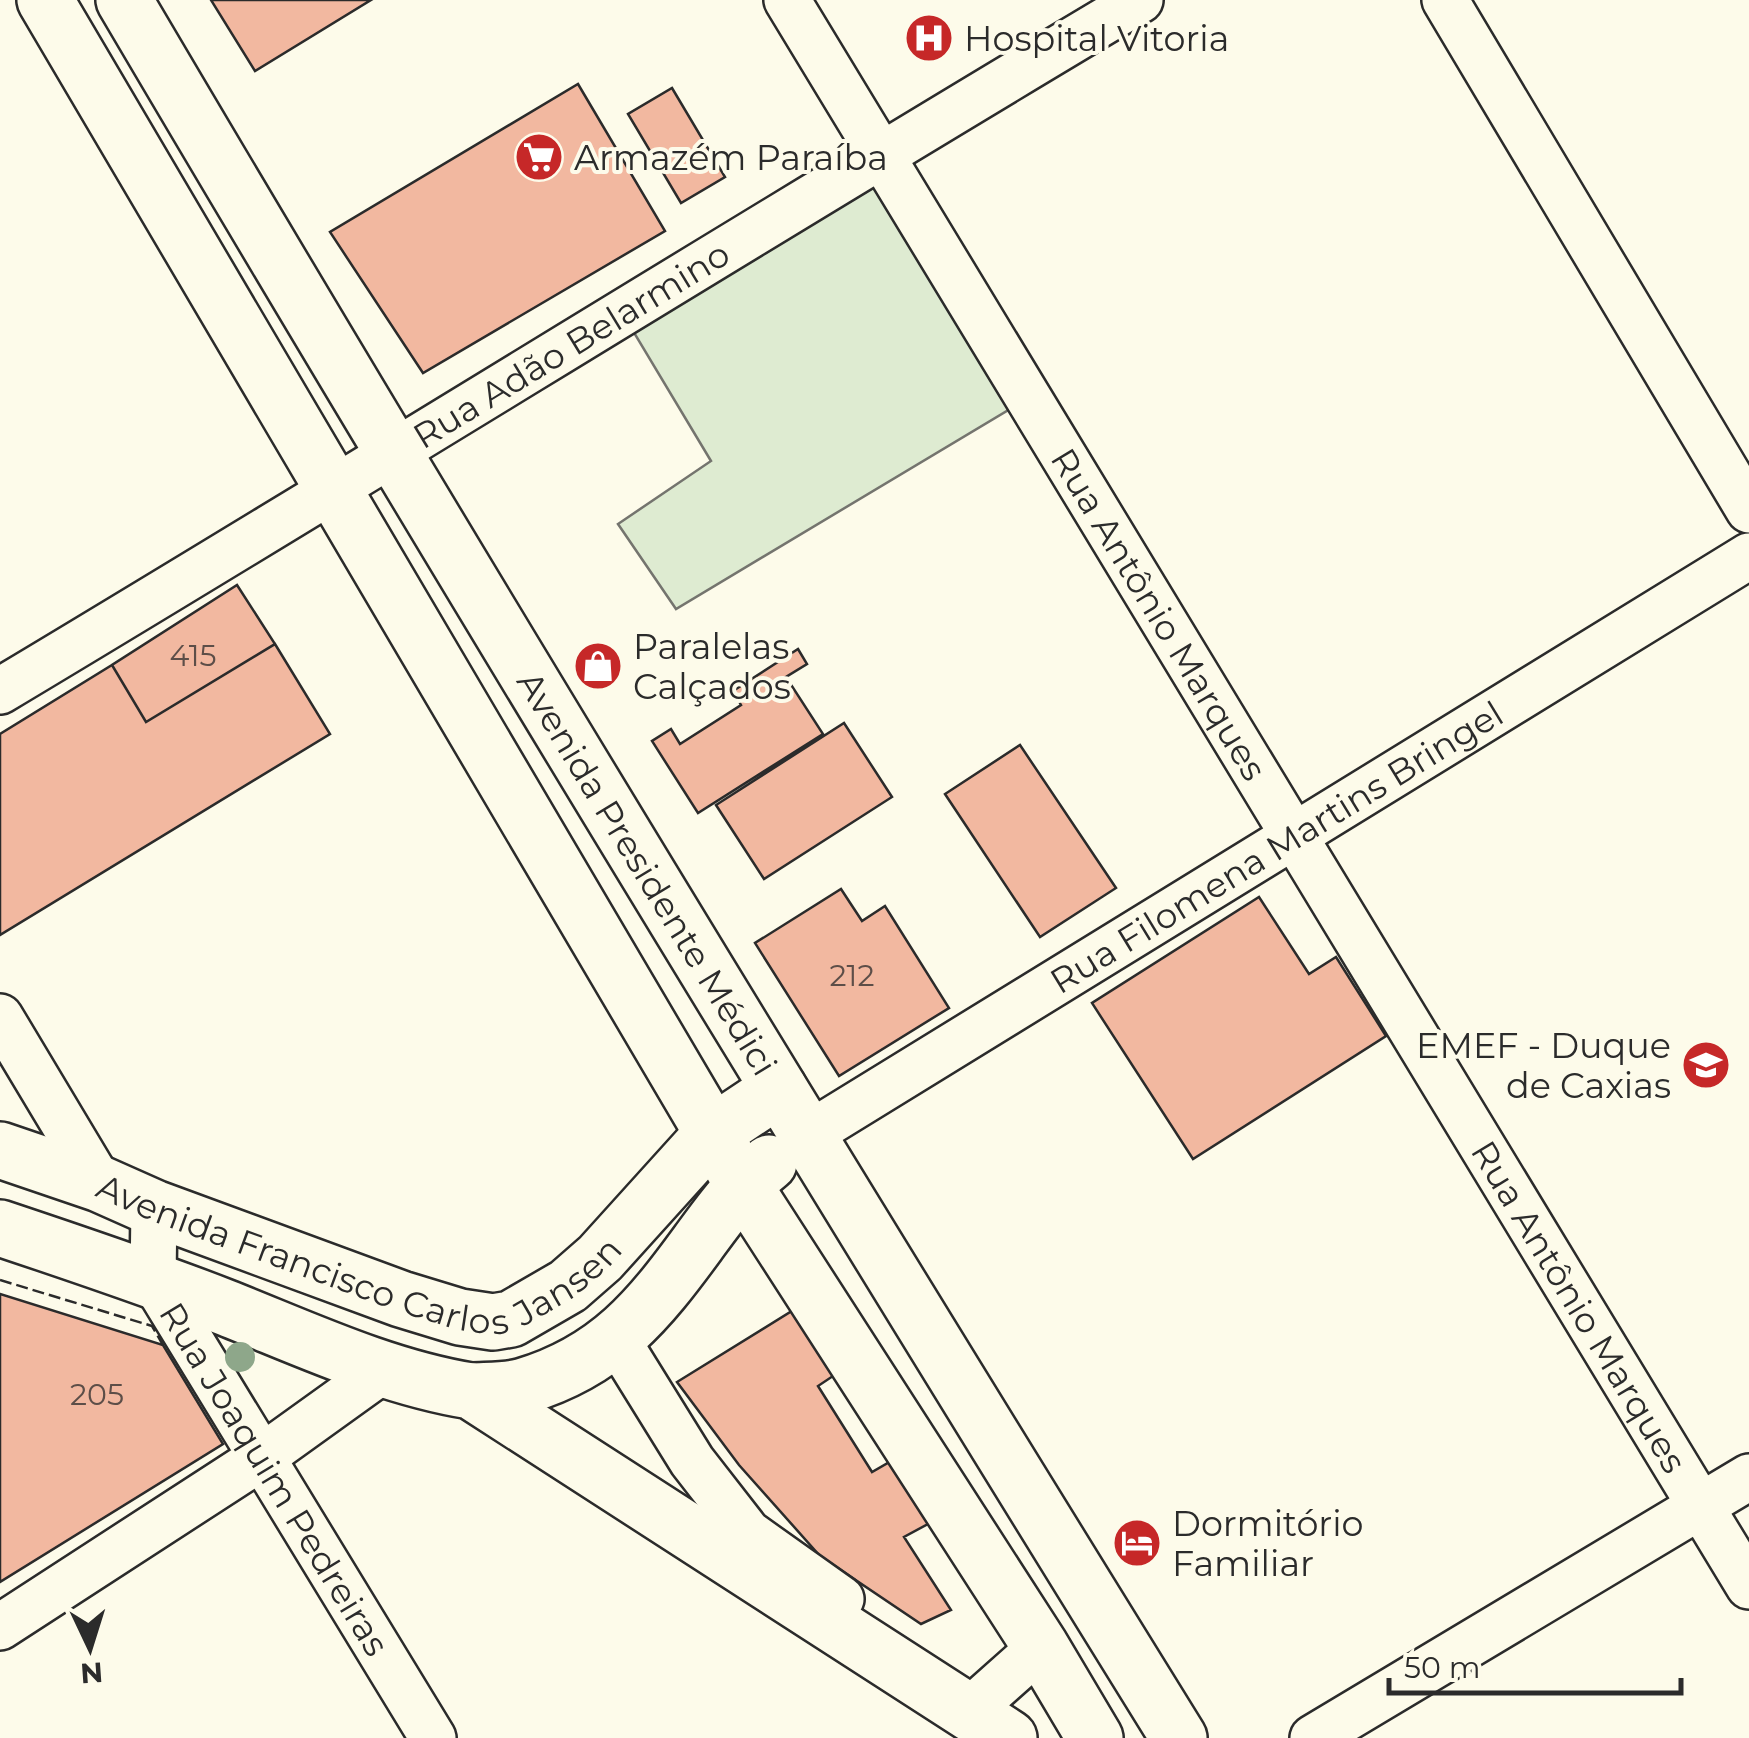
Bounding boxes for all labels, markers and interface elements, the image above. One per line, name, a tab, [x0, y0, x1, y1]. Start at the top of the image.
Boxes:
hospital icon: Hospital Vitoria	[903, 12, 955, 64]
place label: Hospital Vitoria	[964, 17, 1229, 60]
supermarket icon: Armazém Paraíba	[513, 131, 565, 183]
place label: Armazém Paraíba	[574, 136, 888, 179]
street label: Rua Adão Belarmino	[405, 231, 737, 457]
street label: Rua Antônio Marques	[1042, 440, 1276, 788]
place label: Paralelas Calçados	[633, 625, 791, 708]
house number: 415	[170, 637, 216, 674]
shop icon: Paralelas Calçados	[572, 640, 624, 692]
street label: Avenida Presidente Médici	[508, 663, 787, 1083]
street label: Rua Filomena Martins Bringel	[1042, 691, 1510, 1002]
house number: 212	[830, 957, 874, 994]
place label: EMEF - Duque de Caxias	[1416, 1024, 1671, 1107]
school or university icon: EMEF - Duque de Caxias	[1680, 1039, 1732, 1091]
street label: Rua Antônio Marques	[1462, 1133, 1696, 1480]
street label: Avenida Francisco Carlos Jansen	[71, 1158, 639, 1250]
text: Avenida Francisco Carlos Jansen	[91, 1164, 630, 1344]
street label: Rua Joaquim Pedreiras	[151, 1294, 399, 1663]
house number: 205	[70, 1376, 124, 1413]
place label: Dormitório Familiar	[1172, 1502, 1364, 1585]
hotel icon: Dormitório Familiar	[1111, 1517, 1163, 1569]
north arrow	[40, 1598, 140, 1698]
scale bar	[1389, 1633, 1682, 1695]
text: 50 m	[1404, 1649, 1481, 1686]
text: N	[79, 1655, 104, 1691]

